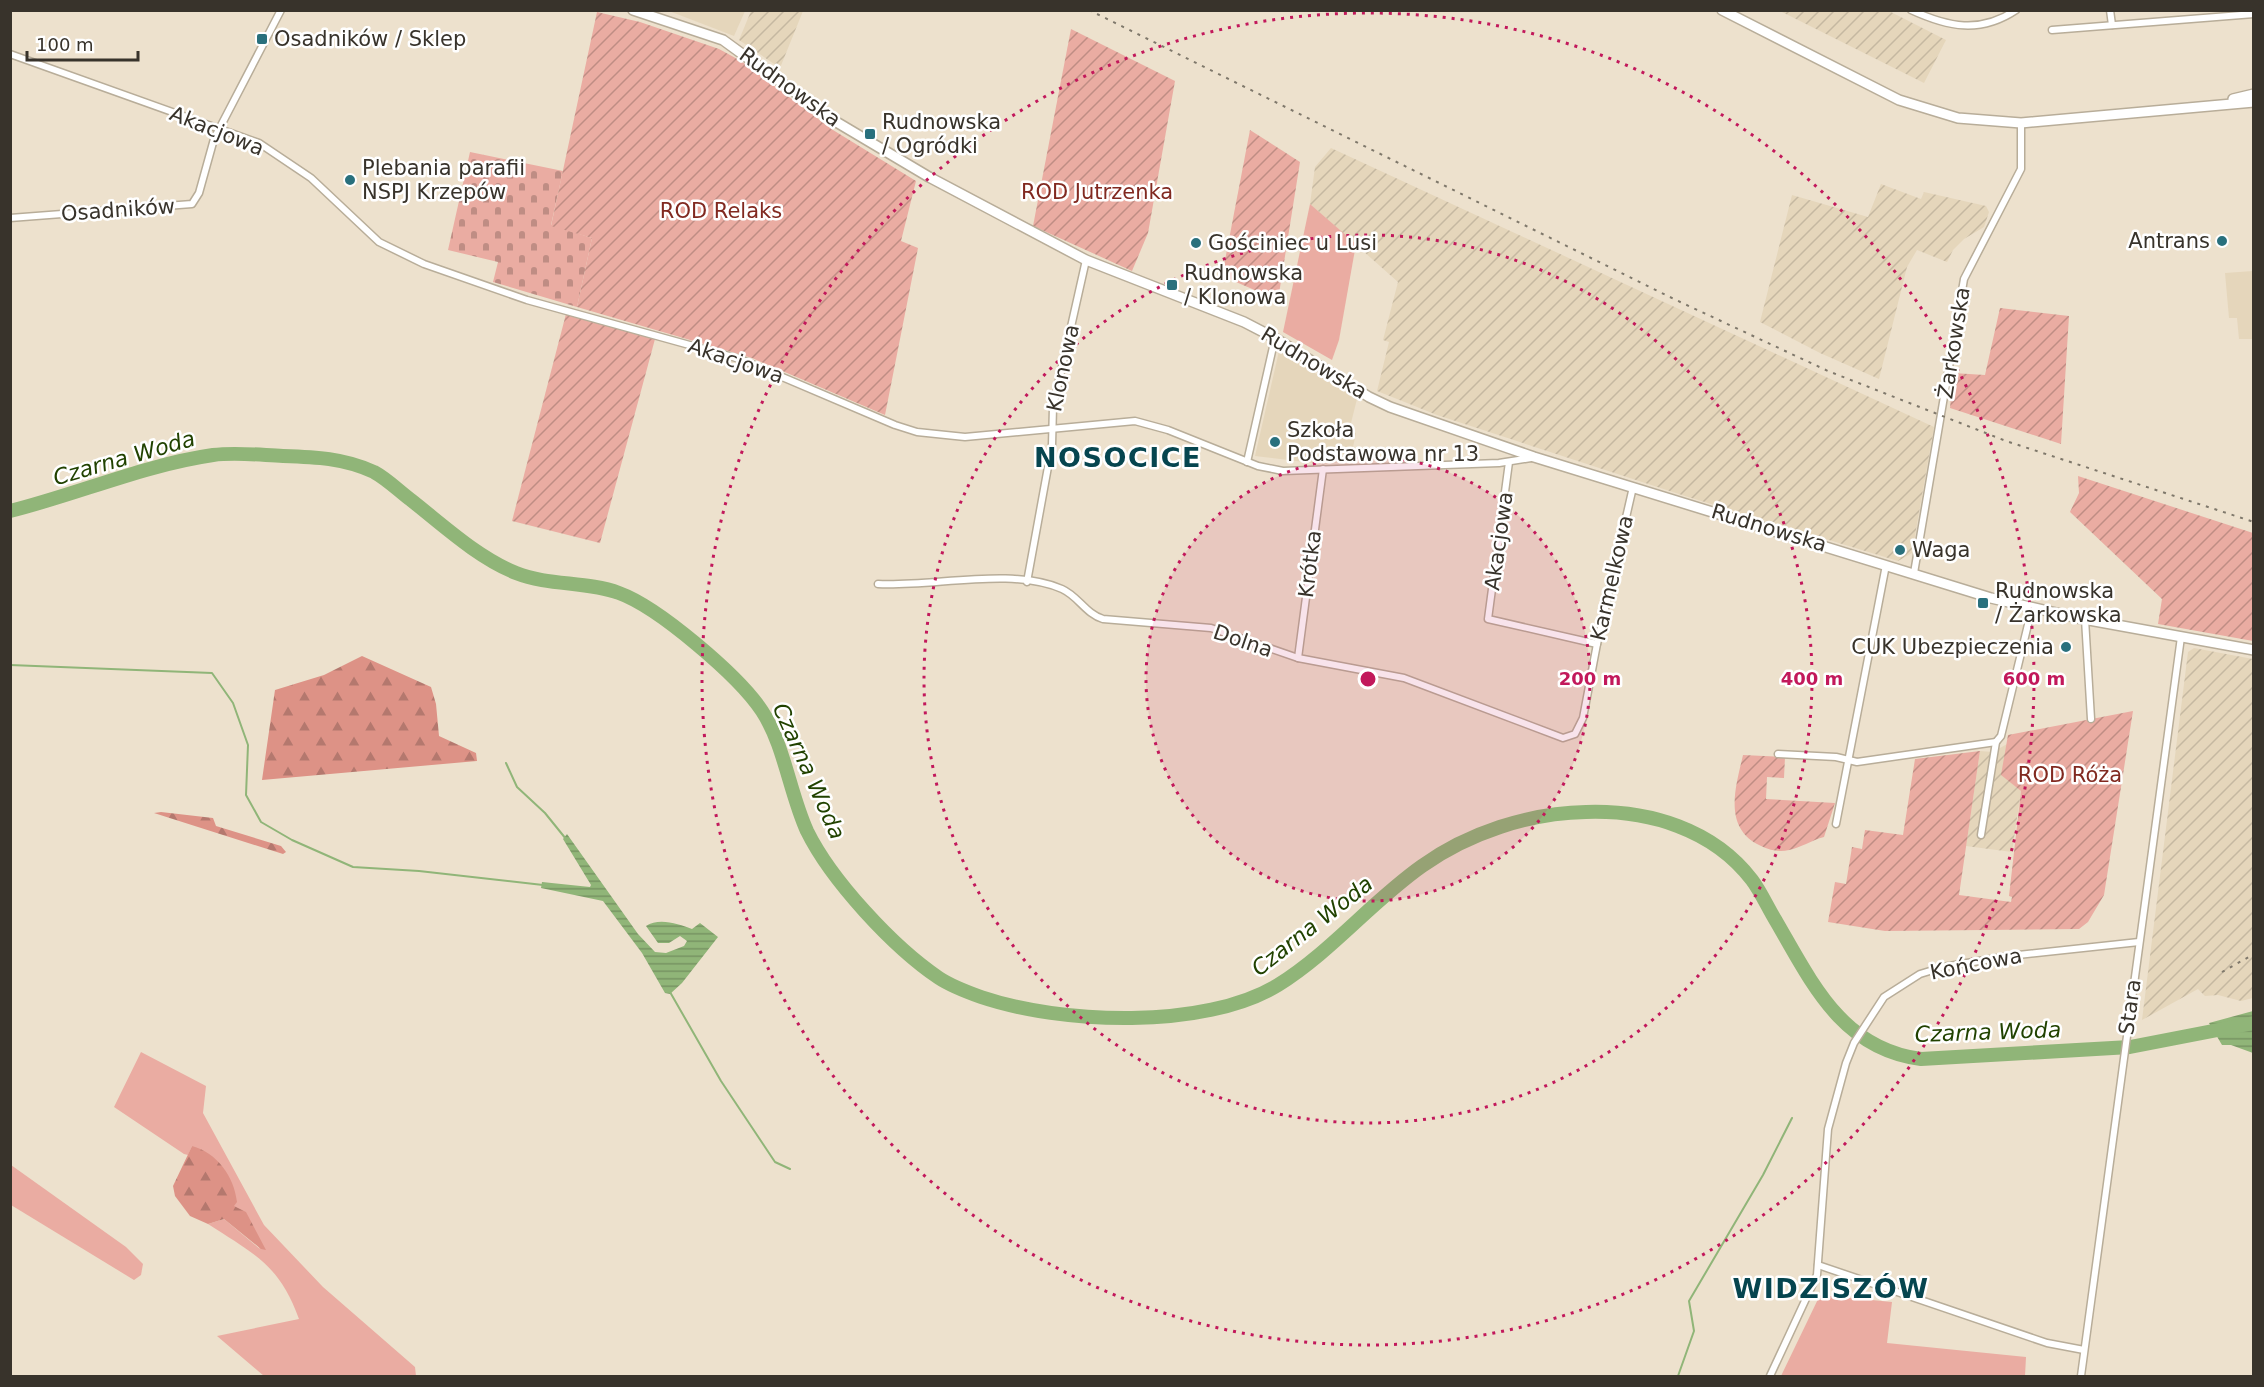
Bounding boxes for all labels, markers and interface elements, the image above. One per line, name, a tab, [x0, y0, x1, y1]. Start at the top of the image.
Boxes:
scale bar	[27, 24, 138, 62]
place label: Osadników / Sklep	[274, 27, 466, 51]
marker: Osadników / Sklep	[255, 32, 269, 46]
text: 100 m	[36, 34, 94, 55]
street label: Rudnowska	[735, 42, 845, 132]
street label: Akacjowa	[166, 101, 268, 161]
place label: Rudnowska / Ogródki	[882, 110, 1001, 158]
marker: Rudnowska / Ogródki	[863, 127, 877, 141]
place label: Plebania parafii NSPJ Krzepów	[362, 156, 525, 204]
marker: Plebania parafii NSPJ Krzepów	[343, 173, 357, 187]
park label: ROD Jutrzenka	[1021, 180, 1173, 204]
street label: Osadników	[60, 194, 176, 226]
park label: ROD Relaks	[660, 199, 782, 223]
place label: Antrans	[2128, 229, 2210, 253]
place label: Gościniec u Lusi	[1208, 231, 1377, 255]
marker: Antrans	[2215, 234, 2229, 248]
marker: Gościniec u Lusi	[1189, 236, 1203, 250]
place label: Rudnowska / Klonowa	[1184, 261, 1303, 309]
marker: Rudnowska / Klonowa	[1165, 278, 1179, 292]
street label: Żarkowska	[1932, 285, 1975, 401]
street label: Klonowa	[1042, 322, 1084, 414]
street label: Rudnowska	[1257, 322, 1371, 404]
street label: Akacjowa	[685, 333, 787, 389]
place label: Szkoła Podstawowa nr 13	[1287, 418, 1479, 466]
water label: Czarna Woda	[50, 426, 198, 490]
marker: Szkoła Podstawowa nr 13	[1268, 435, 1282, 449]
district label: NOSOCICE	[1034, 442, 1202, 473]
street label: Akacjowa	[1480, 490, 1518, 592]
street label: Rudnowska	[1708, 499, 1830, 557]
street label: Karmelkowa	[1586, 513, 1638, 643]
street label: Krótka	[1294, 529, 1326, 599]
place label: Waga	[1912, 538, 1971, 562]
marker: Waga	[1893, 543, 1907, 557]
place label: Rudnowska / Żarkowska	[1995, 579, 2122, 627]
marker: Rudnowska / Żarkowska	[1976, 596, 1990, 610]
street label: Dolna	[1210, 620, 1276, 662]
place label: CUK Ubezpieczenia	[1851, 635, 2054, 659]
marker: CUK Ubezpieczenia	[2059, 640, 2073, 654]
text: 200 m	[1559, 668, 1621, 689]
text: 400 m	[1781, 668, 1843, 689]
text: 600 m	[2003, 668, 2065, 689]
centre of rings	[1358, 669, 1378, 689]
water label: Czarna Woda	[768, 699, 850, 843]
park label: ROD Róża	[2018, 763, 2122, 787]
water label: Czarna Woda	[1247, 871, 1377, 981]
street label: Końcowa	[1928, 943, 2024, 985]
street label: Stara	[2114, 978, 2146, 1036]
water label: Czarna Woda	[1914, 1017, 2062, 1047]
district label: WIDZISZÓW	[1732, 1273, 1930, 1304]

